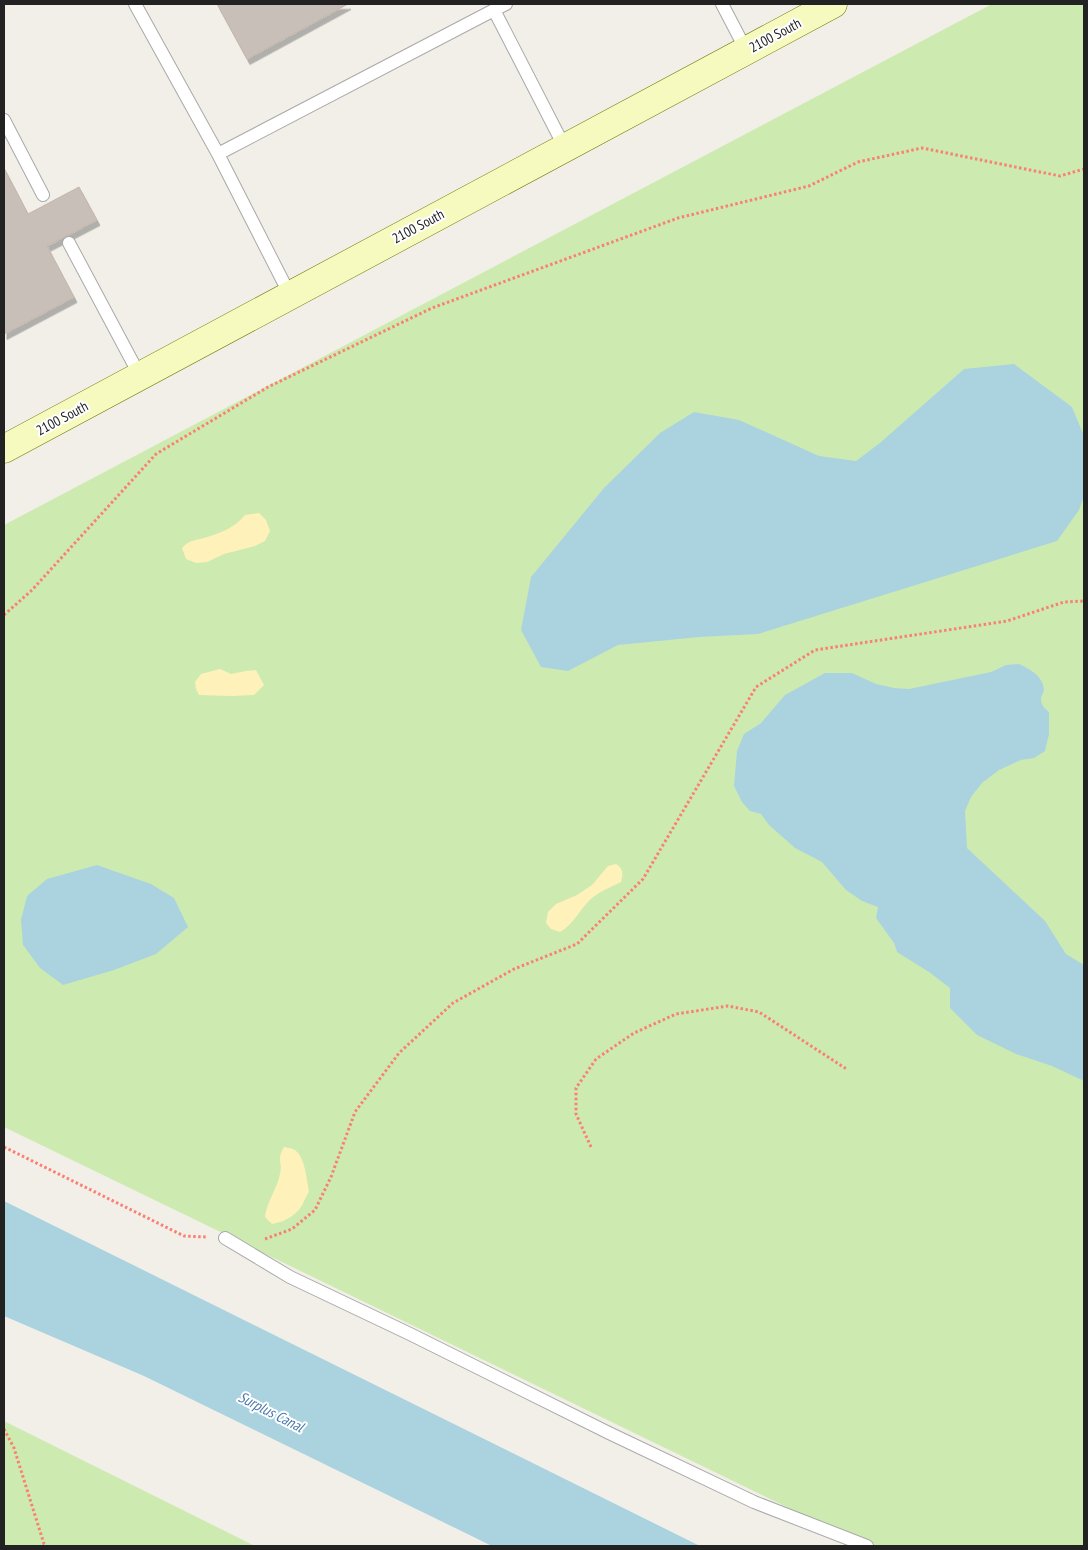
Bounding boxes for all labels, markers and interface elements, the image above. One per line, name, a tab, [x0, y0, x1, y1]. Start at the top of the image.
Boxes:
street label: 2100 South	[746, 14, 804, 56]
street label: 2100 South	[389, 205, 447, 247]
street label: 2100 South	[33, 397, 91, 439]
water label: Surplus Canal	[235, 1387, 308, 1437]

